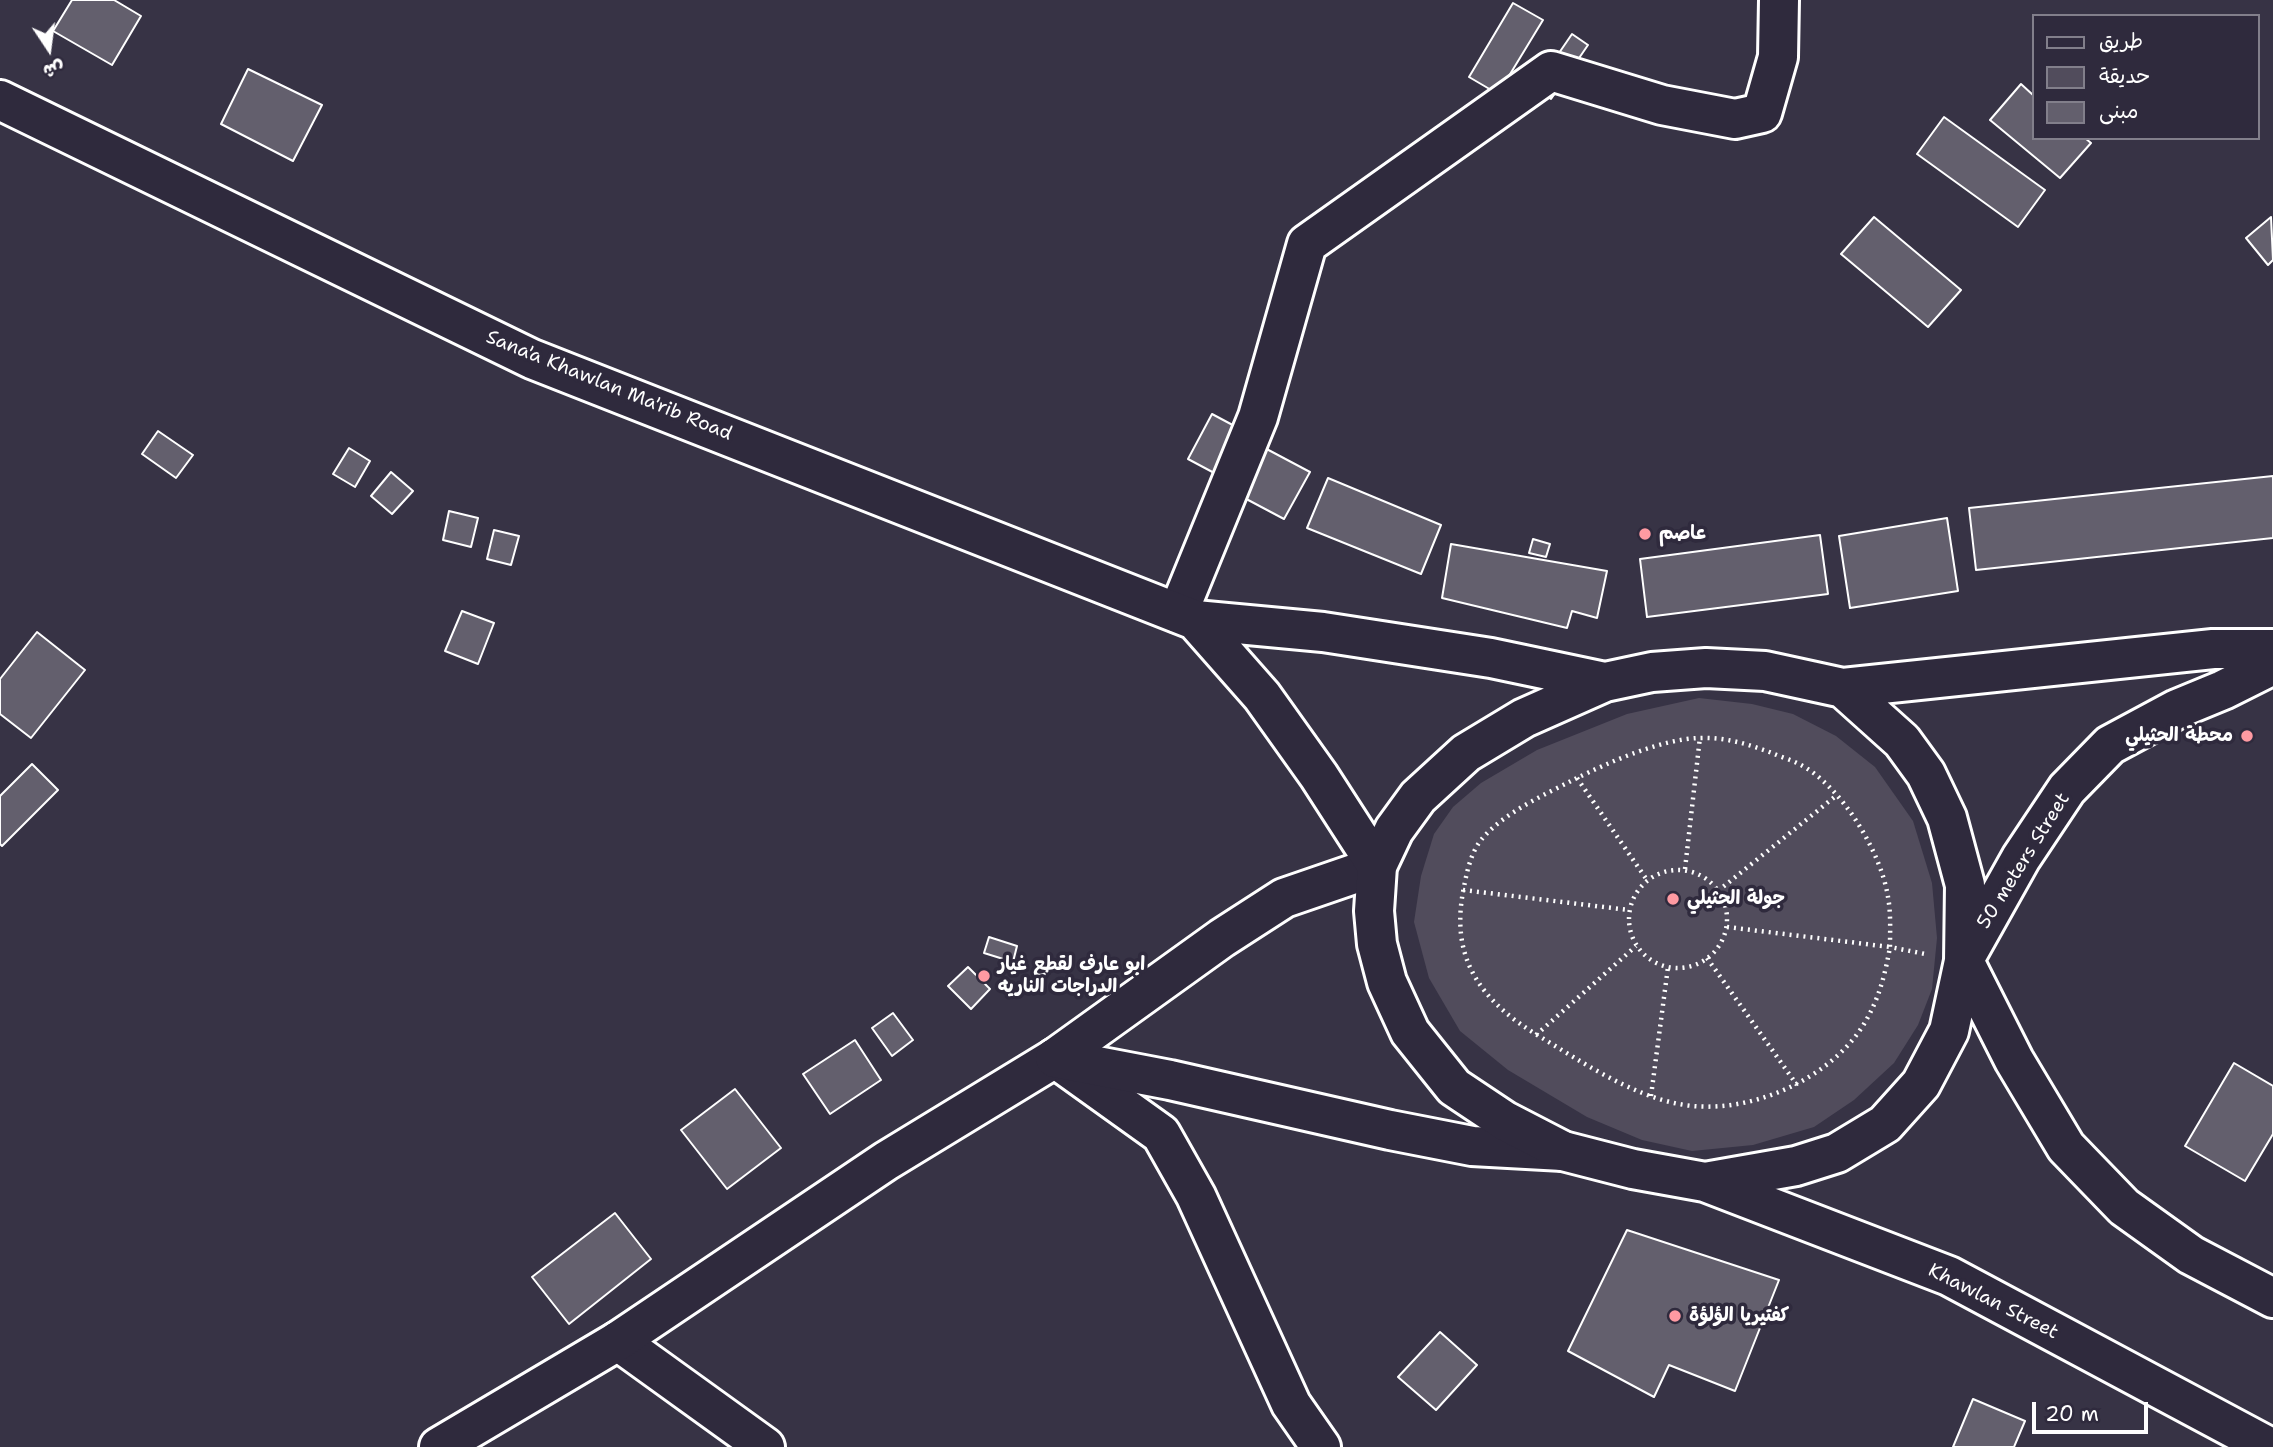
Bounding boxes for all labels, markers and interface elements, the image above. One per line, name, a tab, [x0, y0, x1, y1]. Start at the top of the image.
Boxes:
north arrow	[14, 14, 84, 84]
legend	[2032, 14, 2259, 140]
text: طريق	[2099, 27, 2143, 55]
text: ش	[41, 55, 67, 84]
text: حديقة	[2099, 62, 2150, 90]
text: مبنى	[2099, 97, 2138, 125]
street label: Sana'a Khawlan Ma'rib Road	[483, 326, 735, 446]
place label: عاصم	[1659, 523, 1707, 545]
marker: عاصم	[1637, 526, 1653, 542]
place label: محطة الحثيلي	[2125, 725, 2233, 747]
marker: محطة الحثيلي	[2239, 728, 2255, 744]
street label: 50 meters Street	[1973, 789, 2075, 933]
place label: جولة الحثيلي	[1687, 888, 1785, 910]
marker: جولة الحثيلي	[1665, 891, 1681, 907]
place label: ابو عارف لقطع غيار الدراجات الناريه	[998, 954, 1145, 998]
marker: ابو عارف لقطع غيار الدراجات الناريه	[976, 968, 992, 984]
street label: Khawlan Street	[1924, 1259, 2062, 1345]
place label: كفتيريا الؤلؤة	[1689, 1305, 1789, 1327]
marker: كفتيريا الؤلؤة	[1667, 1308, 1683, 1324]
scale bar	[2035, 1388, 2150, 1432]
text: 20 m	[2045, 1400, 2099, 1428]

